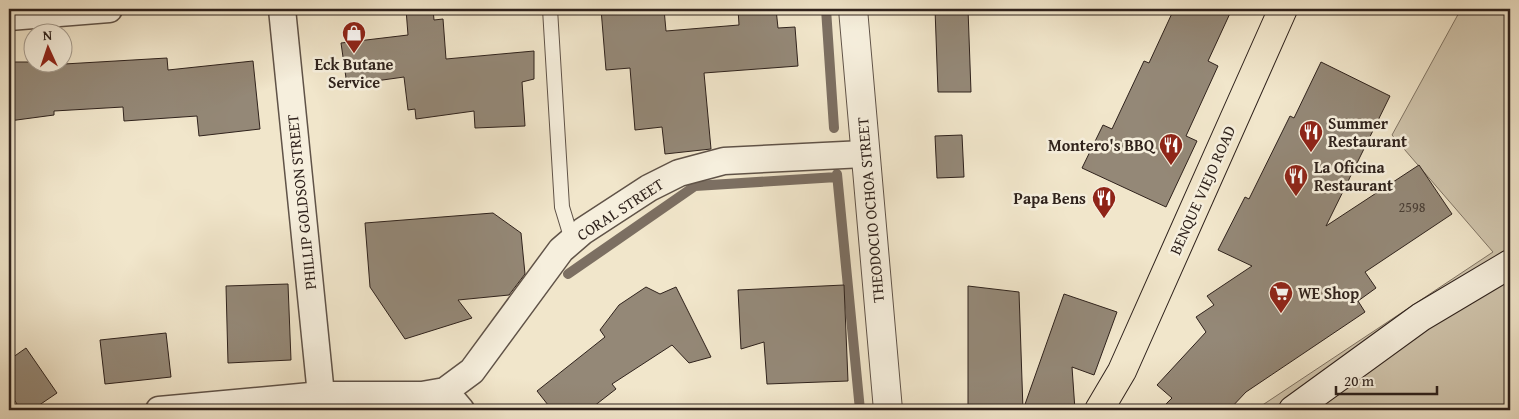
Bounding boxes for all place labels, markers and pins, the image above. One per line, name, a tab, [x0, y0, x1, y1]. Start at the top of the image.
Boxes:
shop icon: Eck Butane Service	[341, 20, 367, 54]
place label: Eck Butane Service	[315, 52, 394, 94]
place label: Summer Restaurant	[1328, 111, 1407, 153]
restaurant icon: Summer Restaurant	[1298, 119, 1324, 153]
restaurant icon: Montero's BBQ	[1158, 132, 1184, 166]
place label: Montero's BBQ	[1048, 133, 1156, 157]
place label: La Oficina Restaurant	[1314, 155, 1393, 197]
restaurant icon: La Oficina Restaurant	[1283, 163, 1309, 197]
restaurant icon: Papa Bens	[1091, 185, 1117, 219]
place label: Papa Bens	[1014, 186, 1086, 210]
supermarket icon: WE Shop	[1268, 280, 1294, 314]
place label: WE Shop	[1298, 281, 1359, 305]

